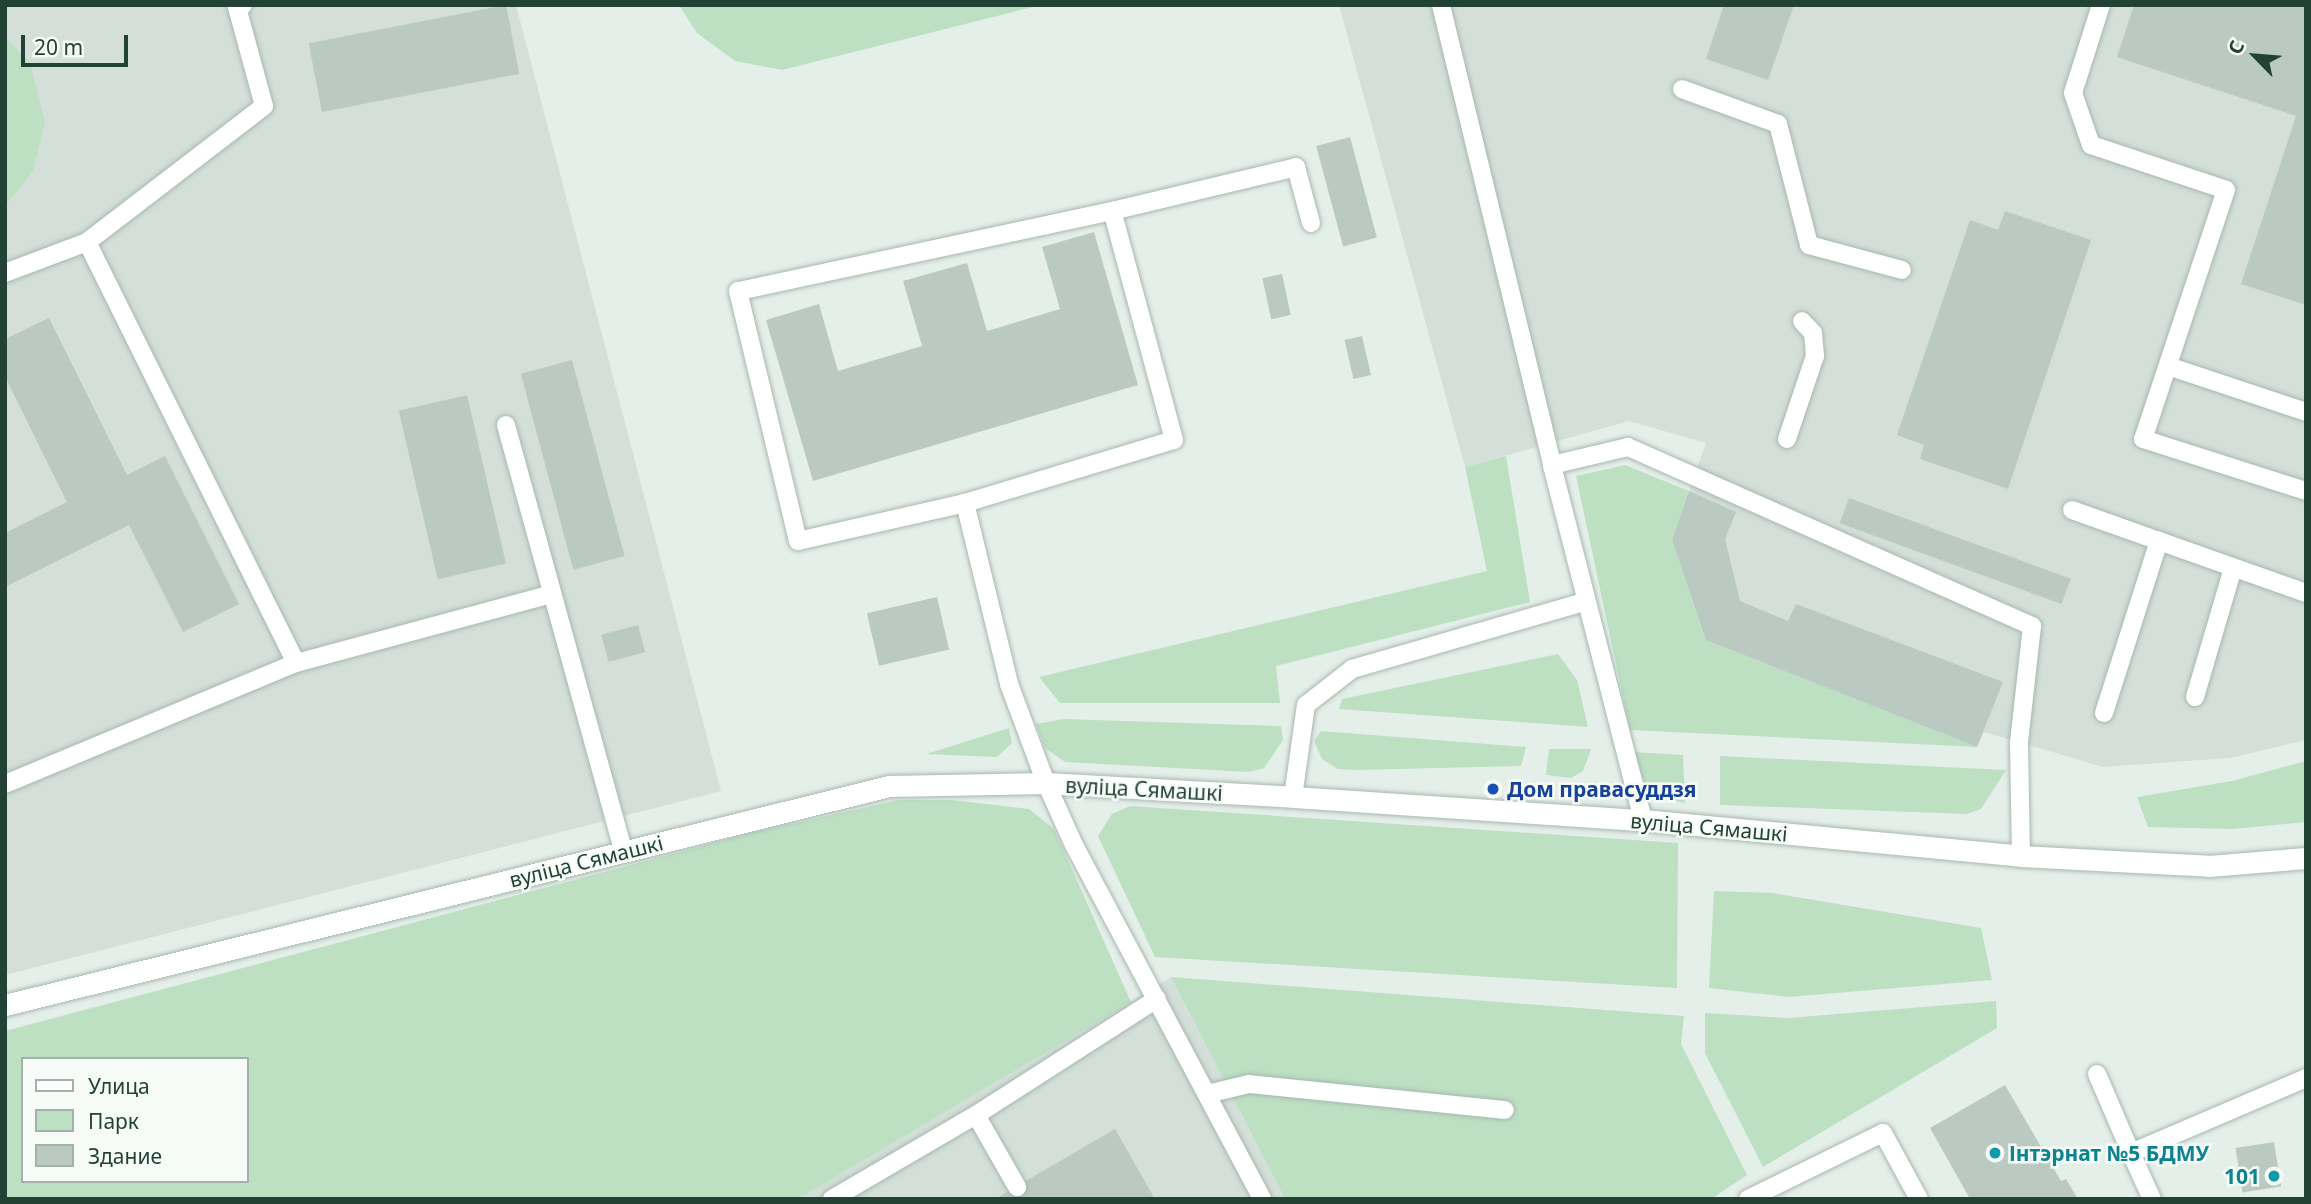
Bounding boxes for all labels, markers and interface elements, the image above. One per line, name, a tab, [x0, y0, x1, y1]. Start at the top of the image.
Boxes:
scale bar	[24, 21, 131, 65]
north arrow	[2220, 21, 2290, 91]
text: 20 m	[34, 33, 83, 61]
text: С	[2222, 36, 2250, 58]
street label: вуліца Сямашкі	[1065, 772, 1223, 806]
place label: Дом правасуддзя	[1507, 776, 1697, 802]
marker: Дом правасуддзя	[1485, 781, 1501, 797]
street label: вуліца Сямашкі	[1629, 808, 1789, 846]
street label: вуліца Сямашкі	[506, 830, 666, 892]
legend	[21, 1057, 248, 1183]
text: Улица	[88, 1072, 150, 1100]
text: Парк	[88, 1107, 139, 1135]
place label: Інтэрнат №5 БДМУ	[2009, 1140, 2209, 1166]
text: Здание	[88, 1142, 162, 1170]
marker: Інтэрнат №5 БДМУ	[1987, 1145, 2003, 1161]
place label: 101	[2224, 1163, 2260, 1189]
marker: 101	[2266, 1168, 2282, 1184]

